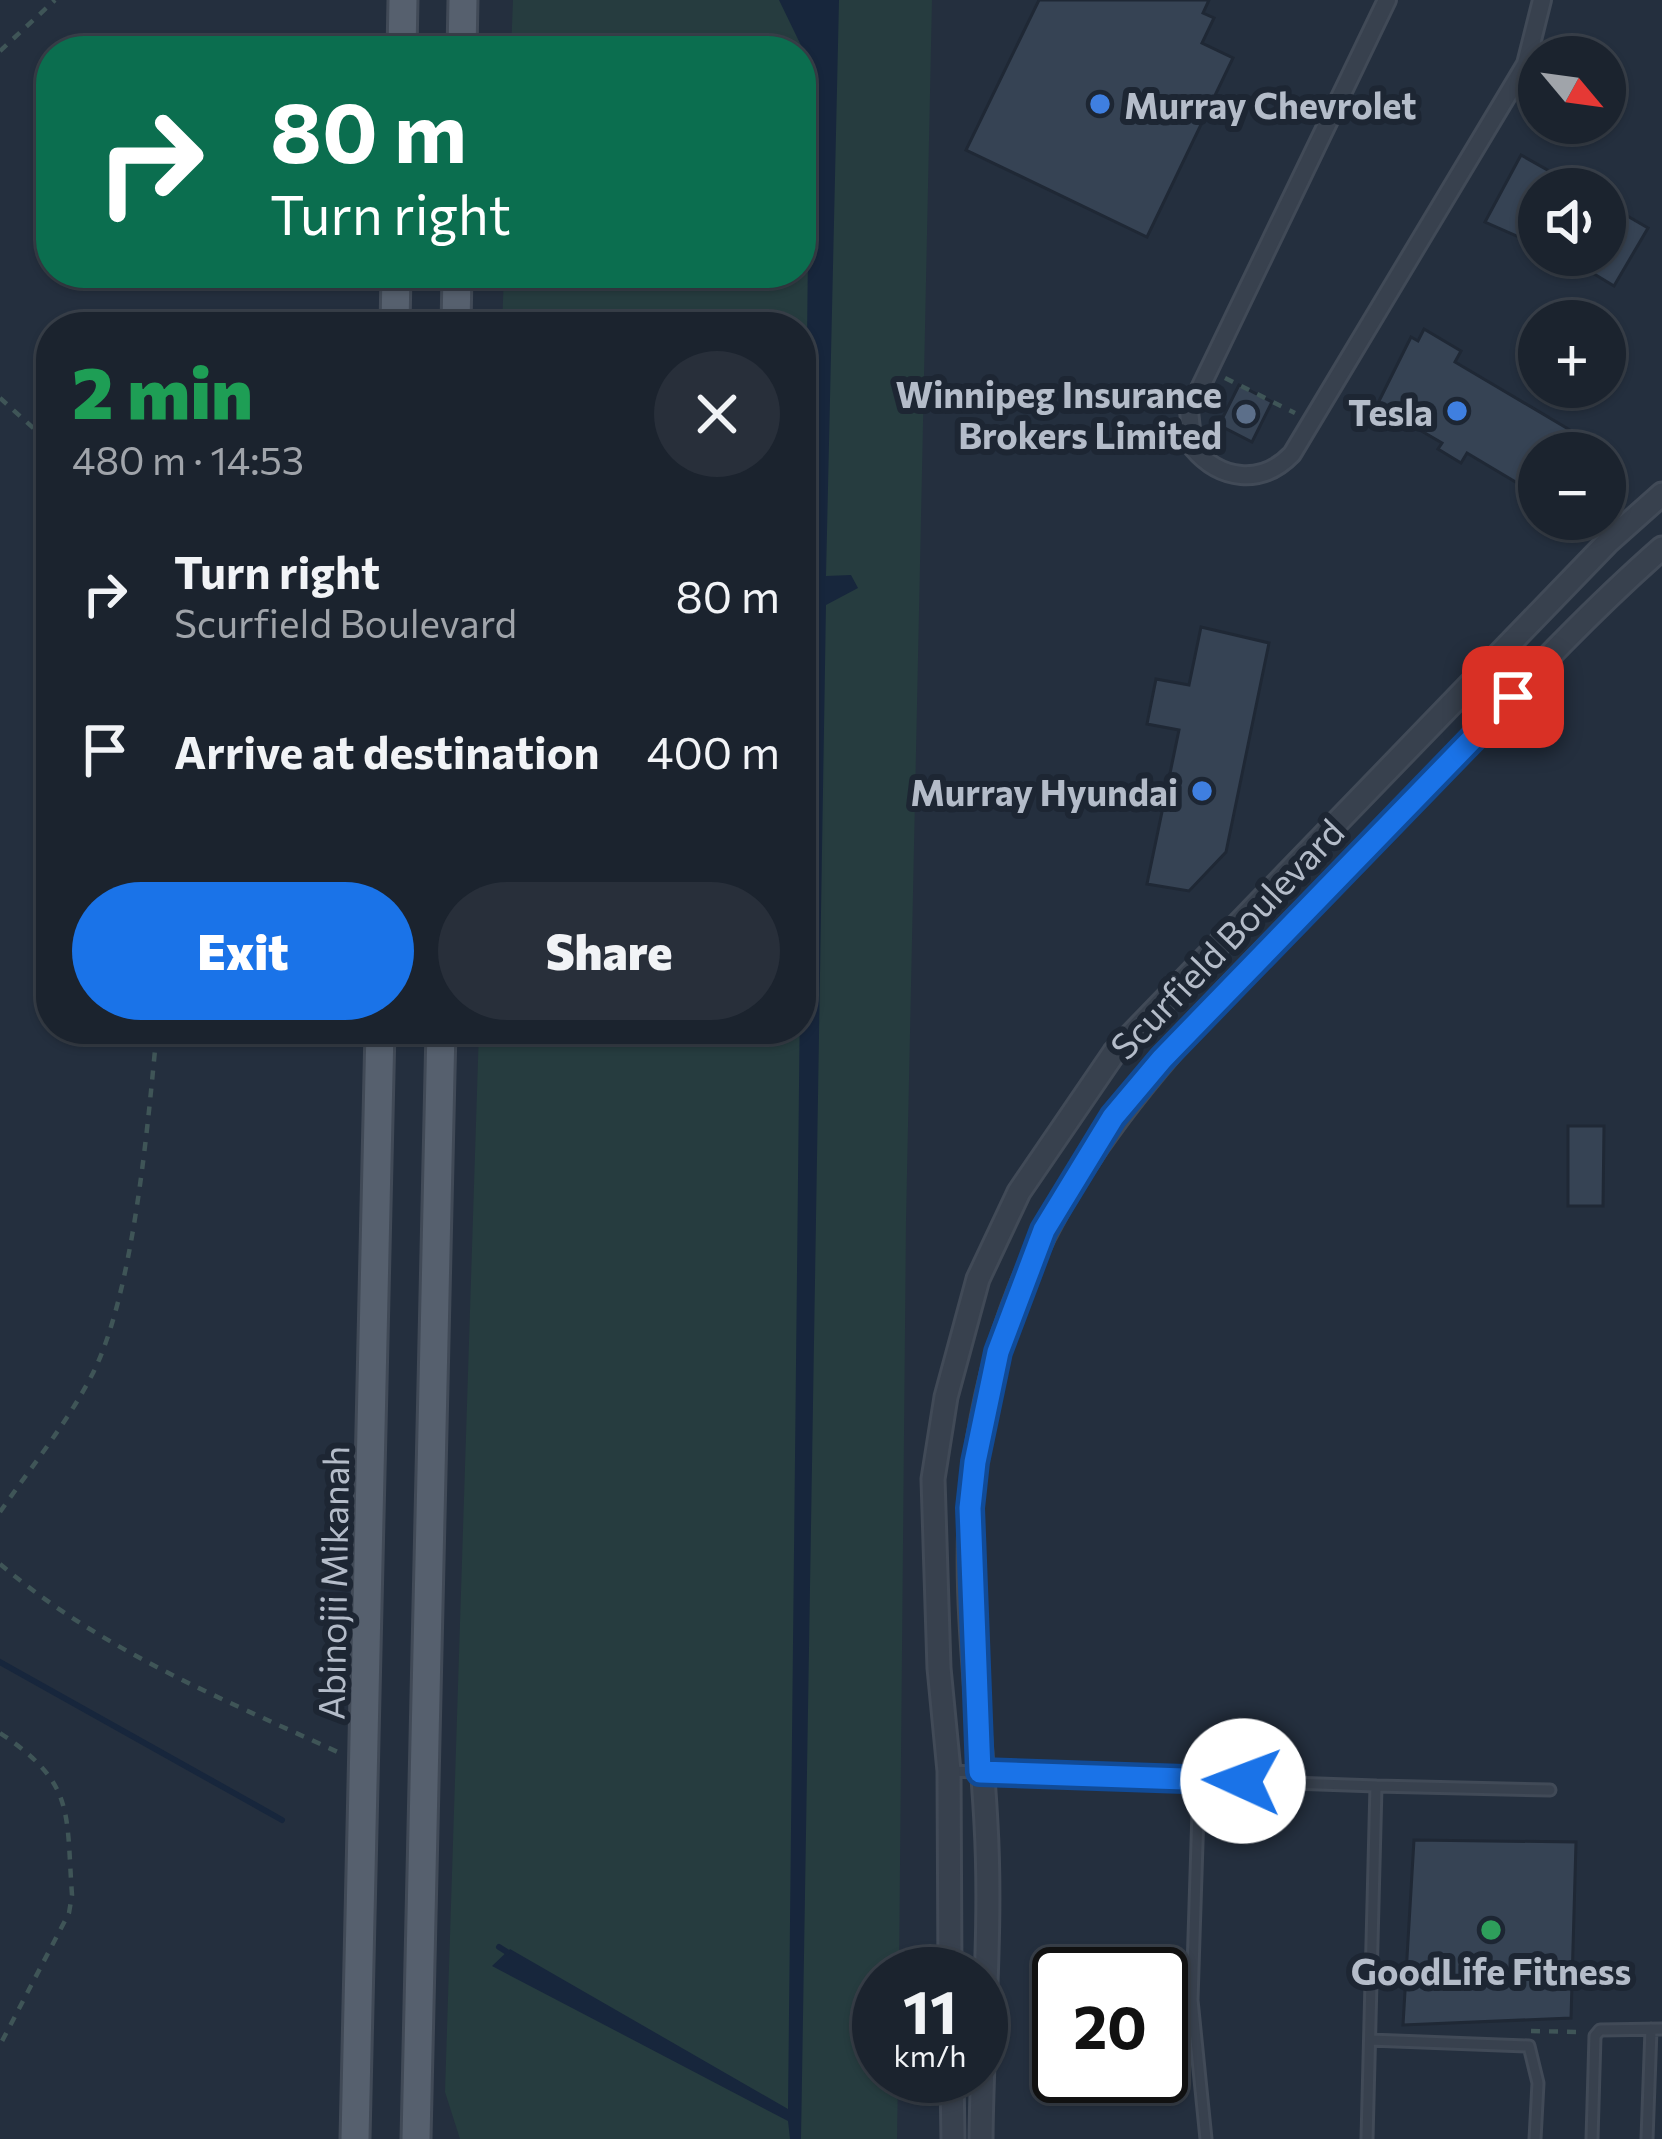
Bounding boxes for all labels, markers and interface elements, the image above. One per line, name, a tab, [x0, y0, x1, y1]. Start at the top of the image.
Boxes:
north arrow	[1518, 36, 1626, 144]
map controls	[1518, 36, 1626, 540]
text: 80 m	[270, 78, 467, 180]
place label: Murray Chevrolet	[1124, 82, 1417, 126]
icon: right	[72, 84, 228, 240]
marker: Murray Chevrolet	[1087, 91, 1113, 117]
button: sound	[1518, 168, 1626, 276]
text: Turn right	[270, 180, 511, 246]
button: +	[1518, 300, 1626, 408]
text: 2 min	[72, 346, 253, 434]
button: close	[654, 351, 780, 477]
place label: Winnipeg Insurance Brokers Limited	[896, 371, 1222, 456]
place label: Tesla	[1348, 389, 1433, 433]
marker: Tesla	[1444, 398, 1470, 424]
marker: Winnipeg Insurance Brokers Limited	[1233, 401, 1259, 427]
button: −	[1518, 432, 1626, 540]
text: 480 m · 14:53	[72, 435, 304, 483]
text: Turn right	[174, 543, 380, 598]
icon: right	[72, 561, 138, 627]
text: 80 m	[675, 567, 780, 622]
text: Scurfield Boulevard	[174, 598, 517, 646]
pin	[1462, 646, 1564, 748]
icon: arrive	[1480, 664, 1546, 730]
icon: arrive	[72, 717, 138, 783]
text: Arrive at destination	[174, 723, 600, 778]
text: 400 m	[646, 723, 780, 778]
place label: Murray Hyundai	[910, 769, 1178, 813]
marker: Murray Hyundai	[1189, 778, 1215, 804]
street label: Scurfield Boulevard	[1100, 809, 1352, 1067]
button: Exit	[72, 882, 414, 1020]
button: Share	[438, 882, 780, 1020]
street label: Abinojii Mikanah	[308, 1446, 356, 1720]
position arrow	[1180, 1718, 1306, 1844]
marker: GoodLife Fitness	[1478, 1917, 1504, 1943]
speed limit sign: 20	[1032, 1947, 1188, 2103]
place label: GoodLife Fitness	[1351, 1948, 1631, 1992]
text: 11	[903, 1973, 957, 2046]
text: km/h	[894, 2036, 966, 2073]

